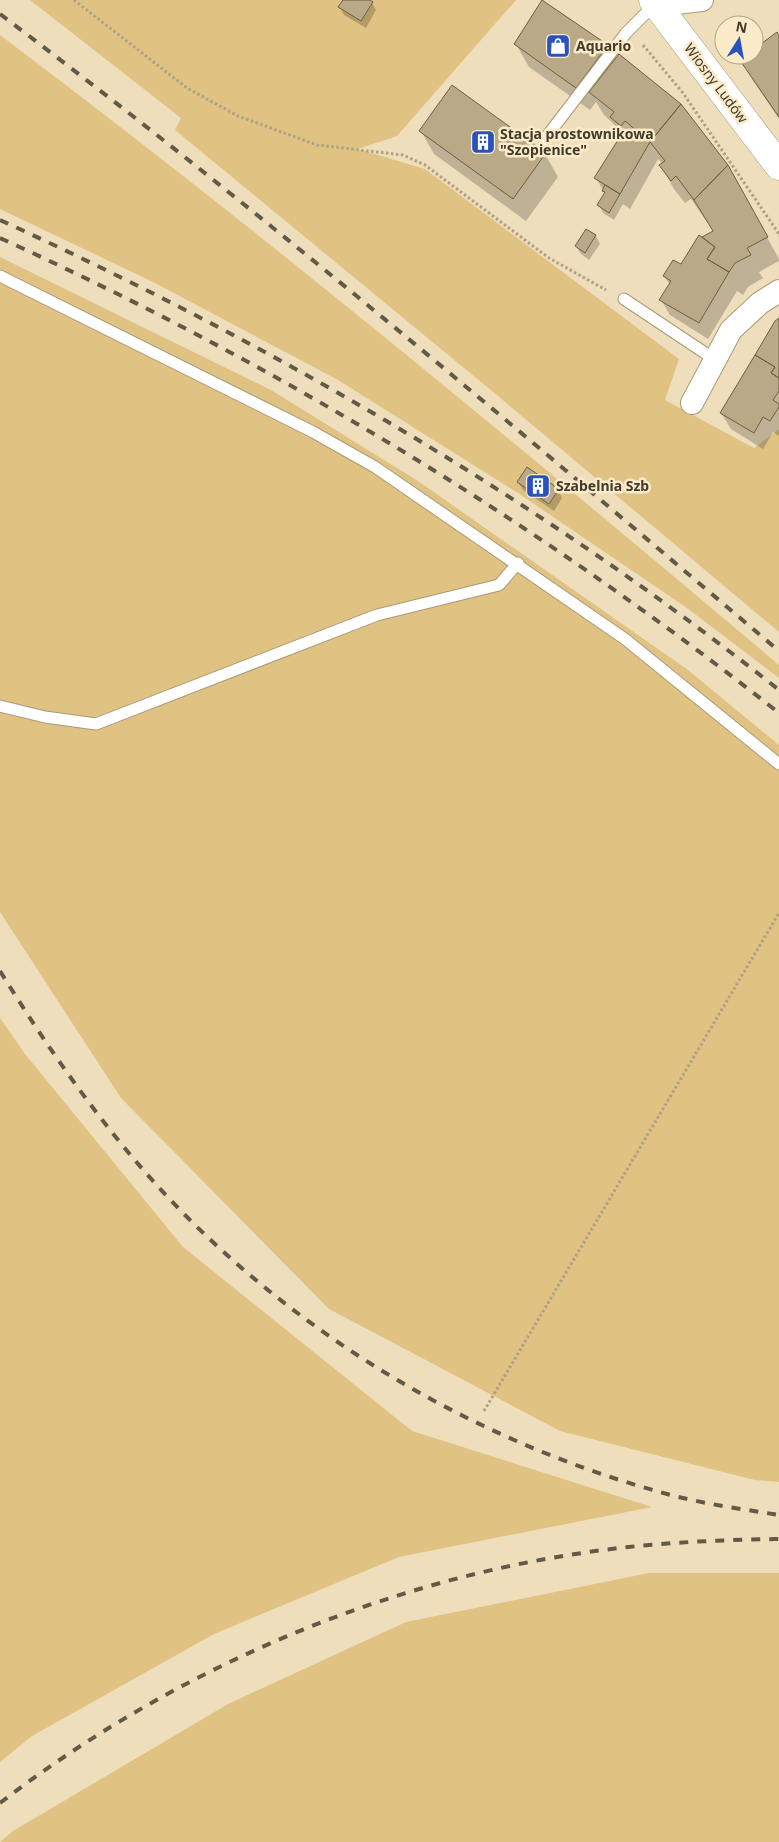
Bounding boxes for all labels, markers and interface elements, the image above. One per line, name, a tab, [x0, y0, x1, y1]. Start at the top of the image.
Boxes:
north arrow	[714, 15, 764, 65]
text: N	[734, 16, 749, 37]
shop icon: Aquario	[545, 33, 571, 59]
place label: Aquario	[576, 36, 631, 55]
street label: Wiosny Ludów	[680, 39, 753, 126]
place label: Stacja prostownikowa "Szopienice"	[500, 124, 654, 159]
building icon: Stacja prostownikowa "Szopienice"	[470, 129, 496, 155]
building icon: Szabelnia Szb	[525, 473, 551, 499]
place label: Szabelnia Szb	[556, 476, 649, 495]

